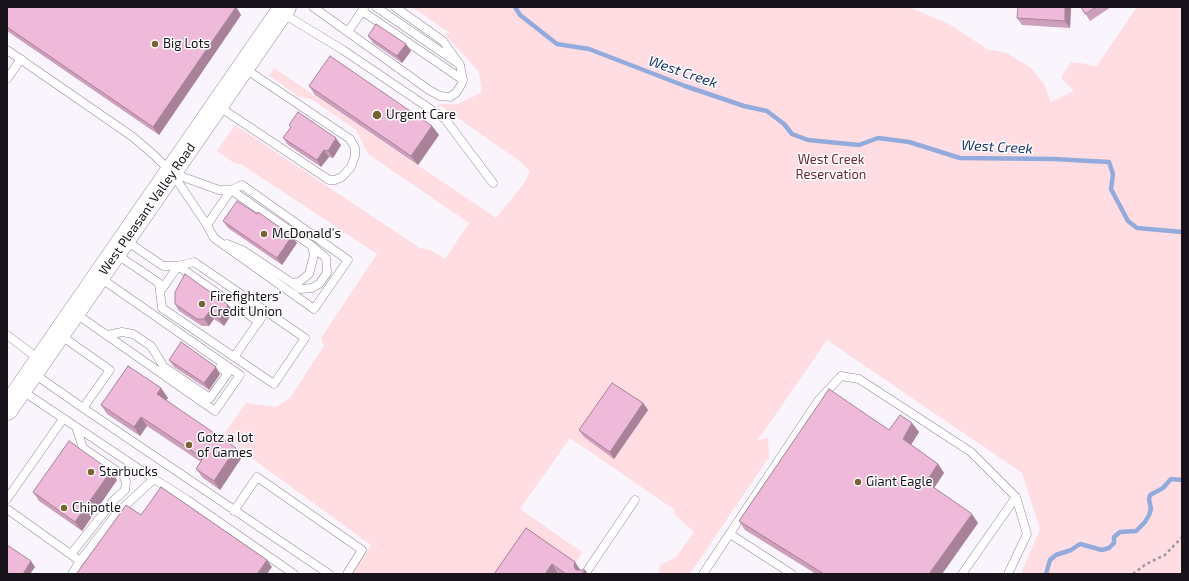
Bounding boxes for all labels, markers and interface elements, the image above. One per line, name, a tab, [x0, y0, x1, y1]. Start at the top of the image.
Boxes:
place label: Big Lots	[163, 36, 210, 52]
marker: Big Lots	[150, 39, 160, 49]
water label: West Creek	[646, 52, 720, 92]
place label: Urgent Care	[386, 107, 456, 123]
marker: Urgent Care	[371, 109, 383, 121]
water label: West Creek	[961, 137, 1033, 157]
street label: West Pleasant Valley Road	[95, 140, 199, 278]
park label: West Creek Reservation	[796, 152, 866, 183]
place label: McDonald's	[272, 226, 341, 242]
marker: McDonald's	[259, 229, 269, 239]
place label: Firefighters' Credit Union	[210, 289, 282, 320]
marker: Firefighters' Credit Union	[197, 299, 207, 309]
place label: Gotz a lot of Games	[197, 430, 253, 461]
marker: Gotz a lot of Games	[184, 440, 194, 450]
place label: Starbucks	[99, 464, 158, 480]
marker: Starbucks	[86, 467, 96, 477]
place label: Giant Eagle	[866, 474, 932, 490]
marker: Giant Eagle	[853, 477, 863, 487]
place label: Chipotle	[72, 500, 121, 516]
marker: Chipotle	[59, 503, 69, 513]

